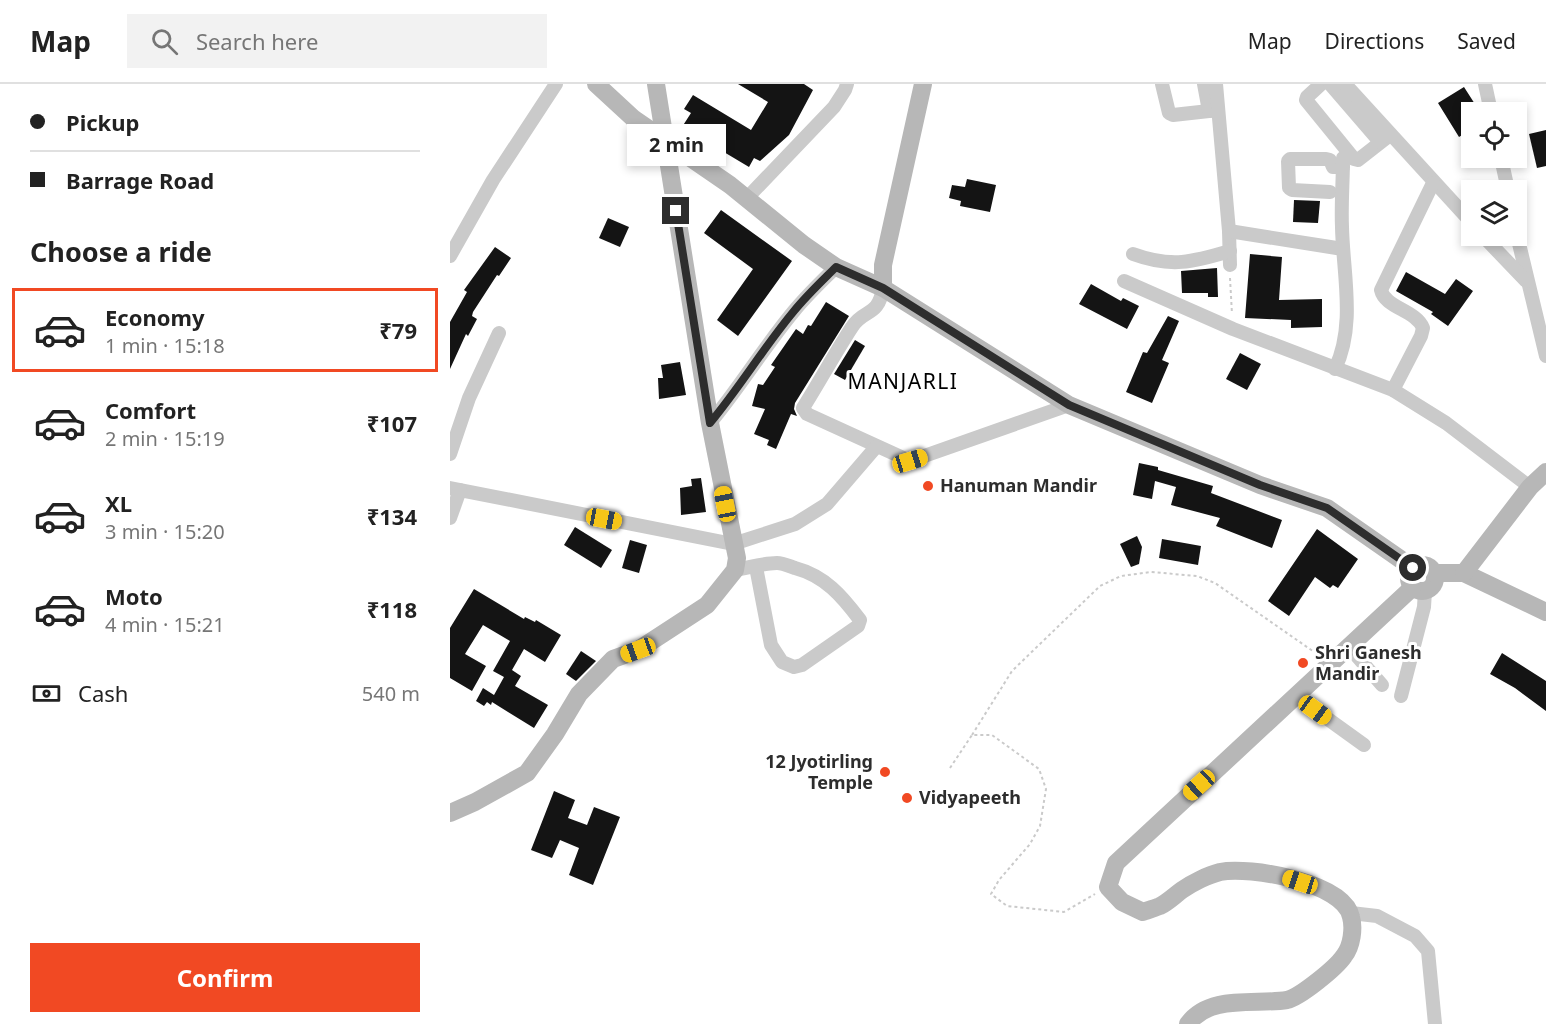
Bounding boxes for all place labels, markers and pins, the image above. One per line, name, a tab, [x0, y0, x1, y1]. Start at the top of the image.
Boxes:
place label: Hanuman Mandir	[940, 473, 1097, 497]
marker: Hanuman Mandir	[921, 479, 935, 493]
place label: Shri Ganesh Mandir	[1315, 640, 1422, 685]
marker: Shri Ganesh Mandir	[1296, 656, 1310, 670]
place label: 12 Jyotirling Temple	[765, 749, 873, 794]
marker: 12 Jyotirling Temple	[878, 765, 892, 779]
place label: Vidyapeeth	[919, 785, 1021, 809]
marker: Vidyapeeth	[900, 791, 914, 805]

